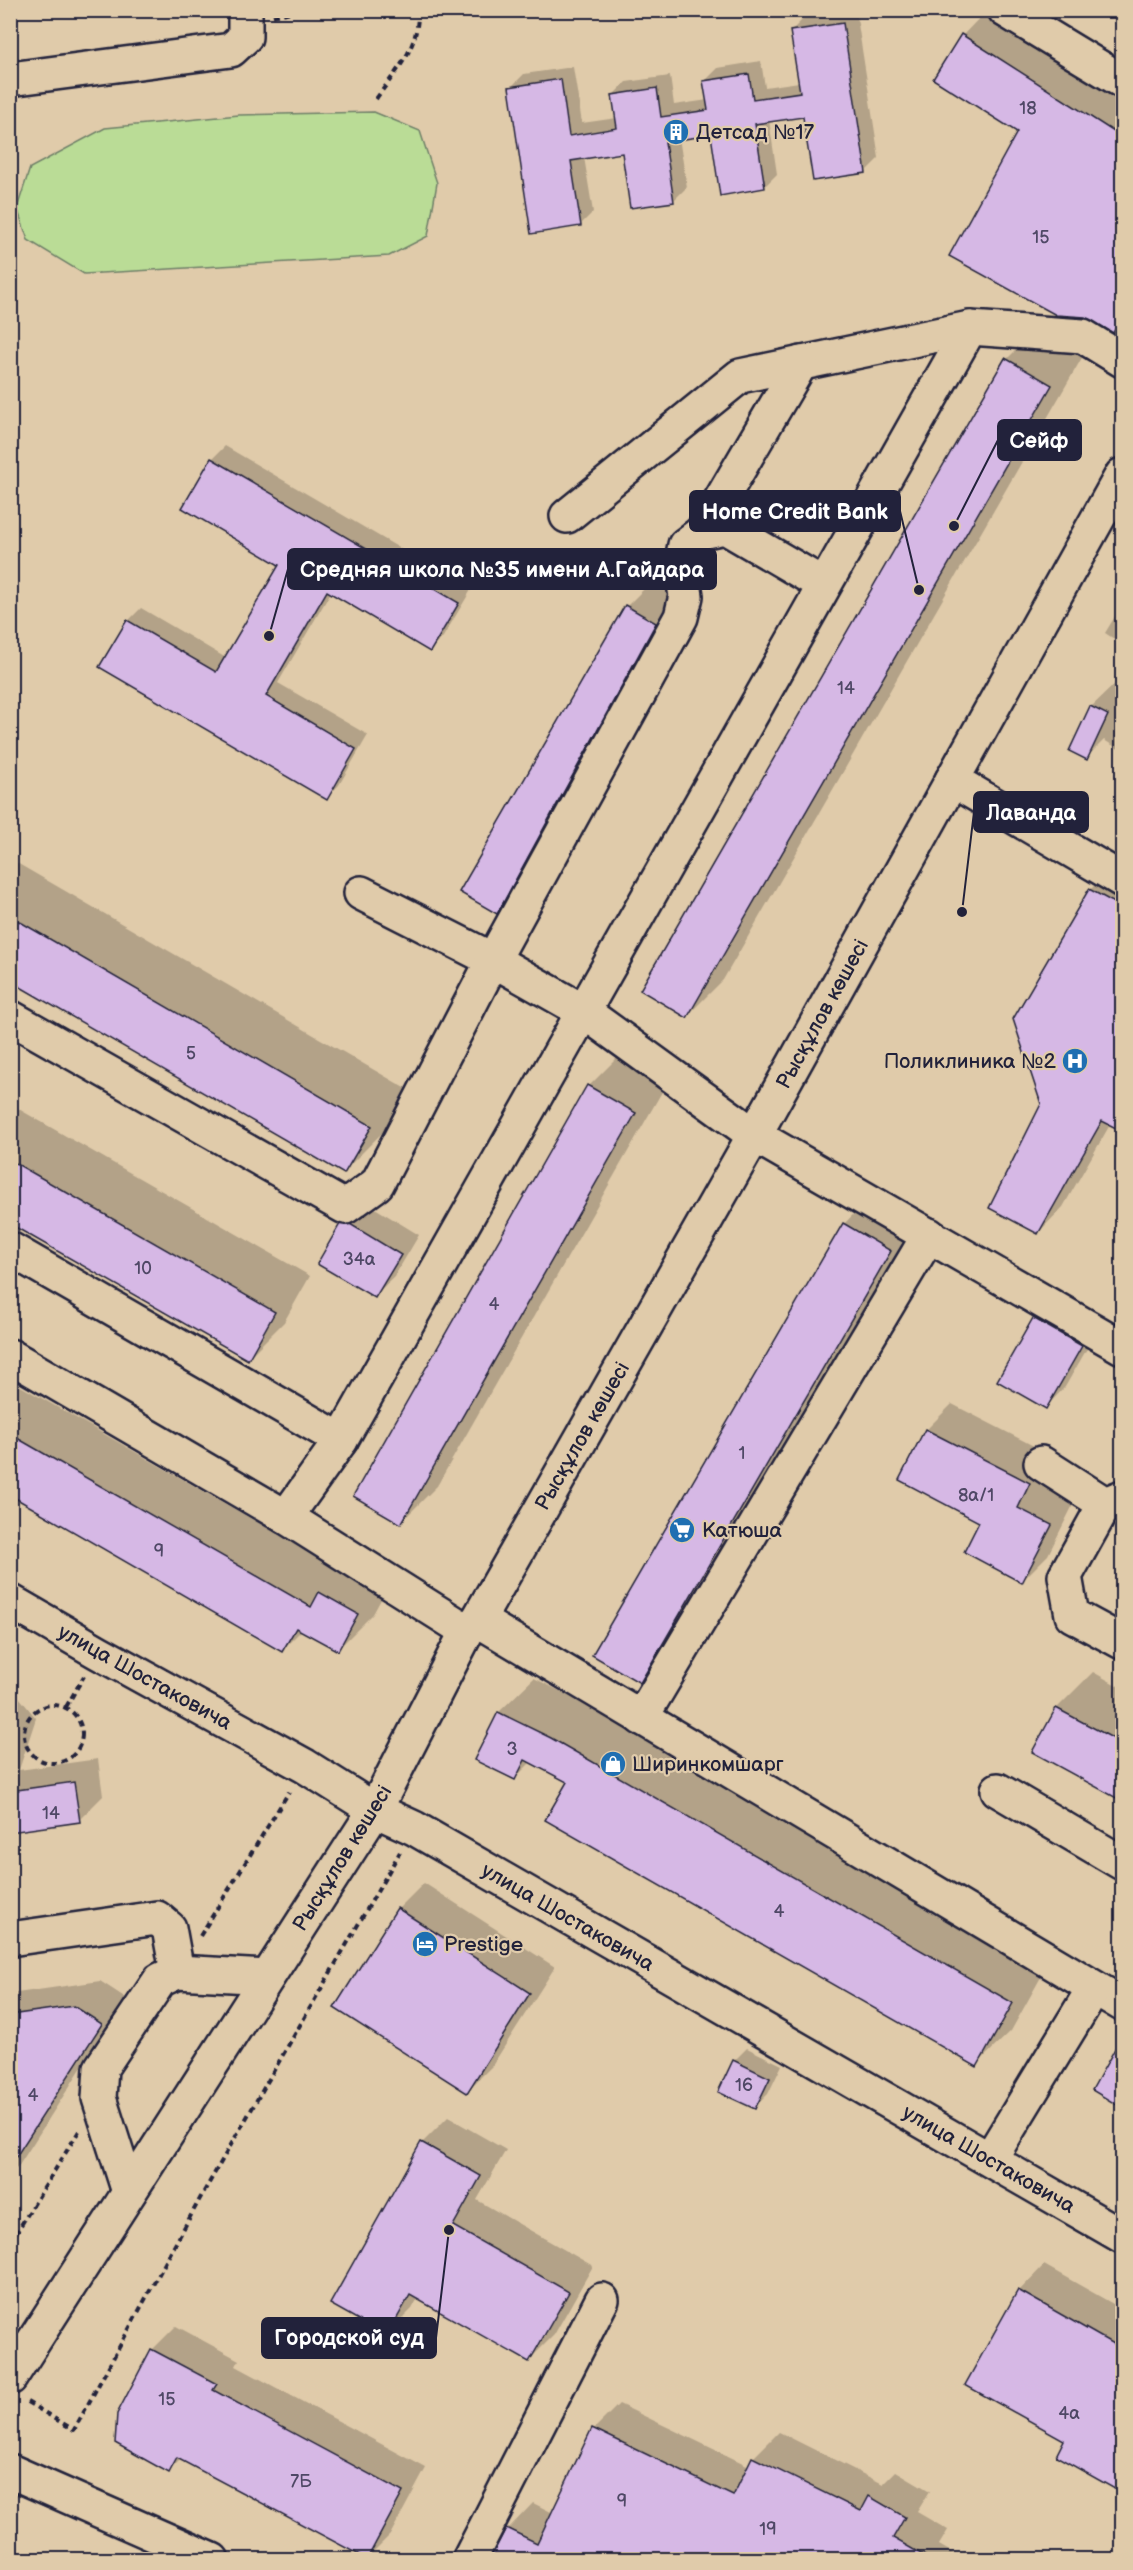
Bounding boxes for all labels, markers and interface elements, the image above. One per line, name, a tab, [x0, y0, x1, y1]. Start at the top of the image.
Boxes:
house number: 18	[1019, 98, 1037, 119]
building icon: Детсад №17	[661, 117, 691, 147]
place label: Детсад №17	[696, 120, 815, 145]
house number: 15	[1032, 227, 1050, 248]
callout: Сейф	[998, 420, 1081, 460]
text: Сейф	[1010, 428, 1069, 455]
callout: Home Credit Bank	[690, 491, 900, 531]
text: Home Credit Bank	[702, 499, 889, 526]
callout: Средняя школа №35 имени А.Гайдара	[288, 549, 716, 589]
text: Средняя школа №35 имени А.Гайдара	[300, 557, 704, 584]
house number: 14	[837, 678, 855, 699]
callout: Лаванда	[974, 792, 1088, 832]
text: Лаванда	[985, 800, 1076, 827]
street label: Рысқұлов көшесі	[771, 935, 874, 1093]
house number: 5	[186, 1043, 196, 1064]
hospital icon: Поликлиника №2	[1060, 1046, 1090, 1076]
place label: Поликлиника №2	[884, 1049, 1057, 1074]
house number: 34а	[343, 1249, 376, 1270]
house number: 10	[134, 1258, 152, 1279]
house number: 4	[489, 1294, 500, 1315]
street label: Рысқұлов көшесі	[530, 1358, 635, 1515]
house number: 1	[739, 1443, 745, 1464]
house number: 8а/1	[958, 1485, 994, 1506]
supermarket icon: Катюша	[667, 1515, 697, 1545]
place label: Катюша	[702, 1518, 783, 1543]
house number: 9	[154, 1541, 164, 1562]
street label: улица Шостаковича	[53, 1619, 237, 1736]
house number: 3	[506, 1739, 518, 1760]
shop icon: Ширинкомшарг	[598, 1749, 628, 1779]
place label: Ширинкомшарг	[632, 1752, 784, 1777]
street label: Рысқұлов көшесі	[287, 1781, 397, 1936]
house number: 14	[42, 1803, 60, 1824]
street label: улица Шостаковича	[477, 1858, 659, 1977]
house number: 4	[774, 1901, 785, 1922]
hotel icon: Prestige	[410, 1929, 440, 1959]
place label: Prestige	[444, 1932, 523, 1957]
house number: 16	[735, 2075, 753, 2096]
house number: 4	[28, 2085, 39, 2106]
street label: улица Шостаковича	[898, 2100, 1080, 2219]
callout: Городской суд	[262, 2318, 436, 2358]
text: Городской суд	[274, 2325, 425, 2352]
house number: 15	[158, 2389, 176, 2410]
house number: 4а	[1058, 2403, 1080, 2424]
house number: 7Б	[290, 2471, 312, 2492]
house number: 9	[617, 2491, 627, 2512]
house number: 19	[759, 2519, 777, 2540]

